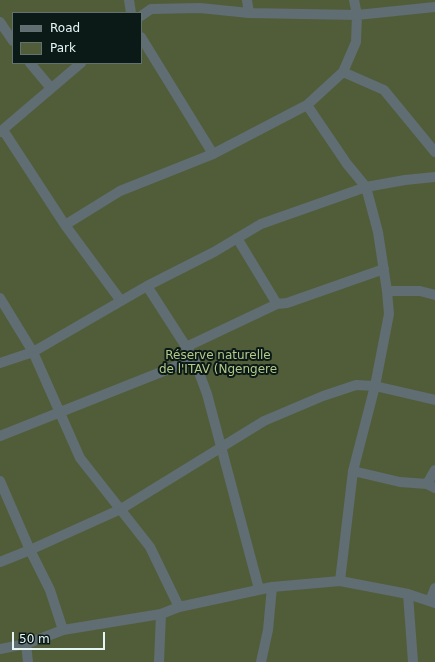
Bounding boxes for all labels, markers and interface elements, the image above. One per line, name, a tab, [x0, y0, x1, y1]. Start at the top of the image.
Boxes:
legend	[12, 12, 142, 64]
text: Road	[50, 21, 80, 35]
text: Park	[50, 41, 76, 55]
park label: Réserve naturelle de l'ITAV (Ngengere	[159, 349, 277, 377]
scale bar	[14, 624, 107, 650]
text: 50 m	[19, 632, 50, 646]

